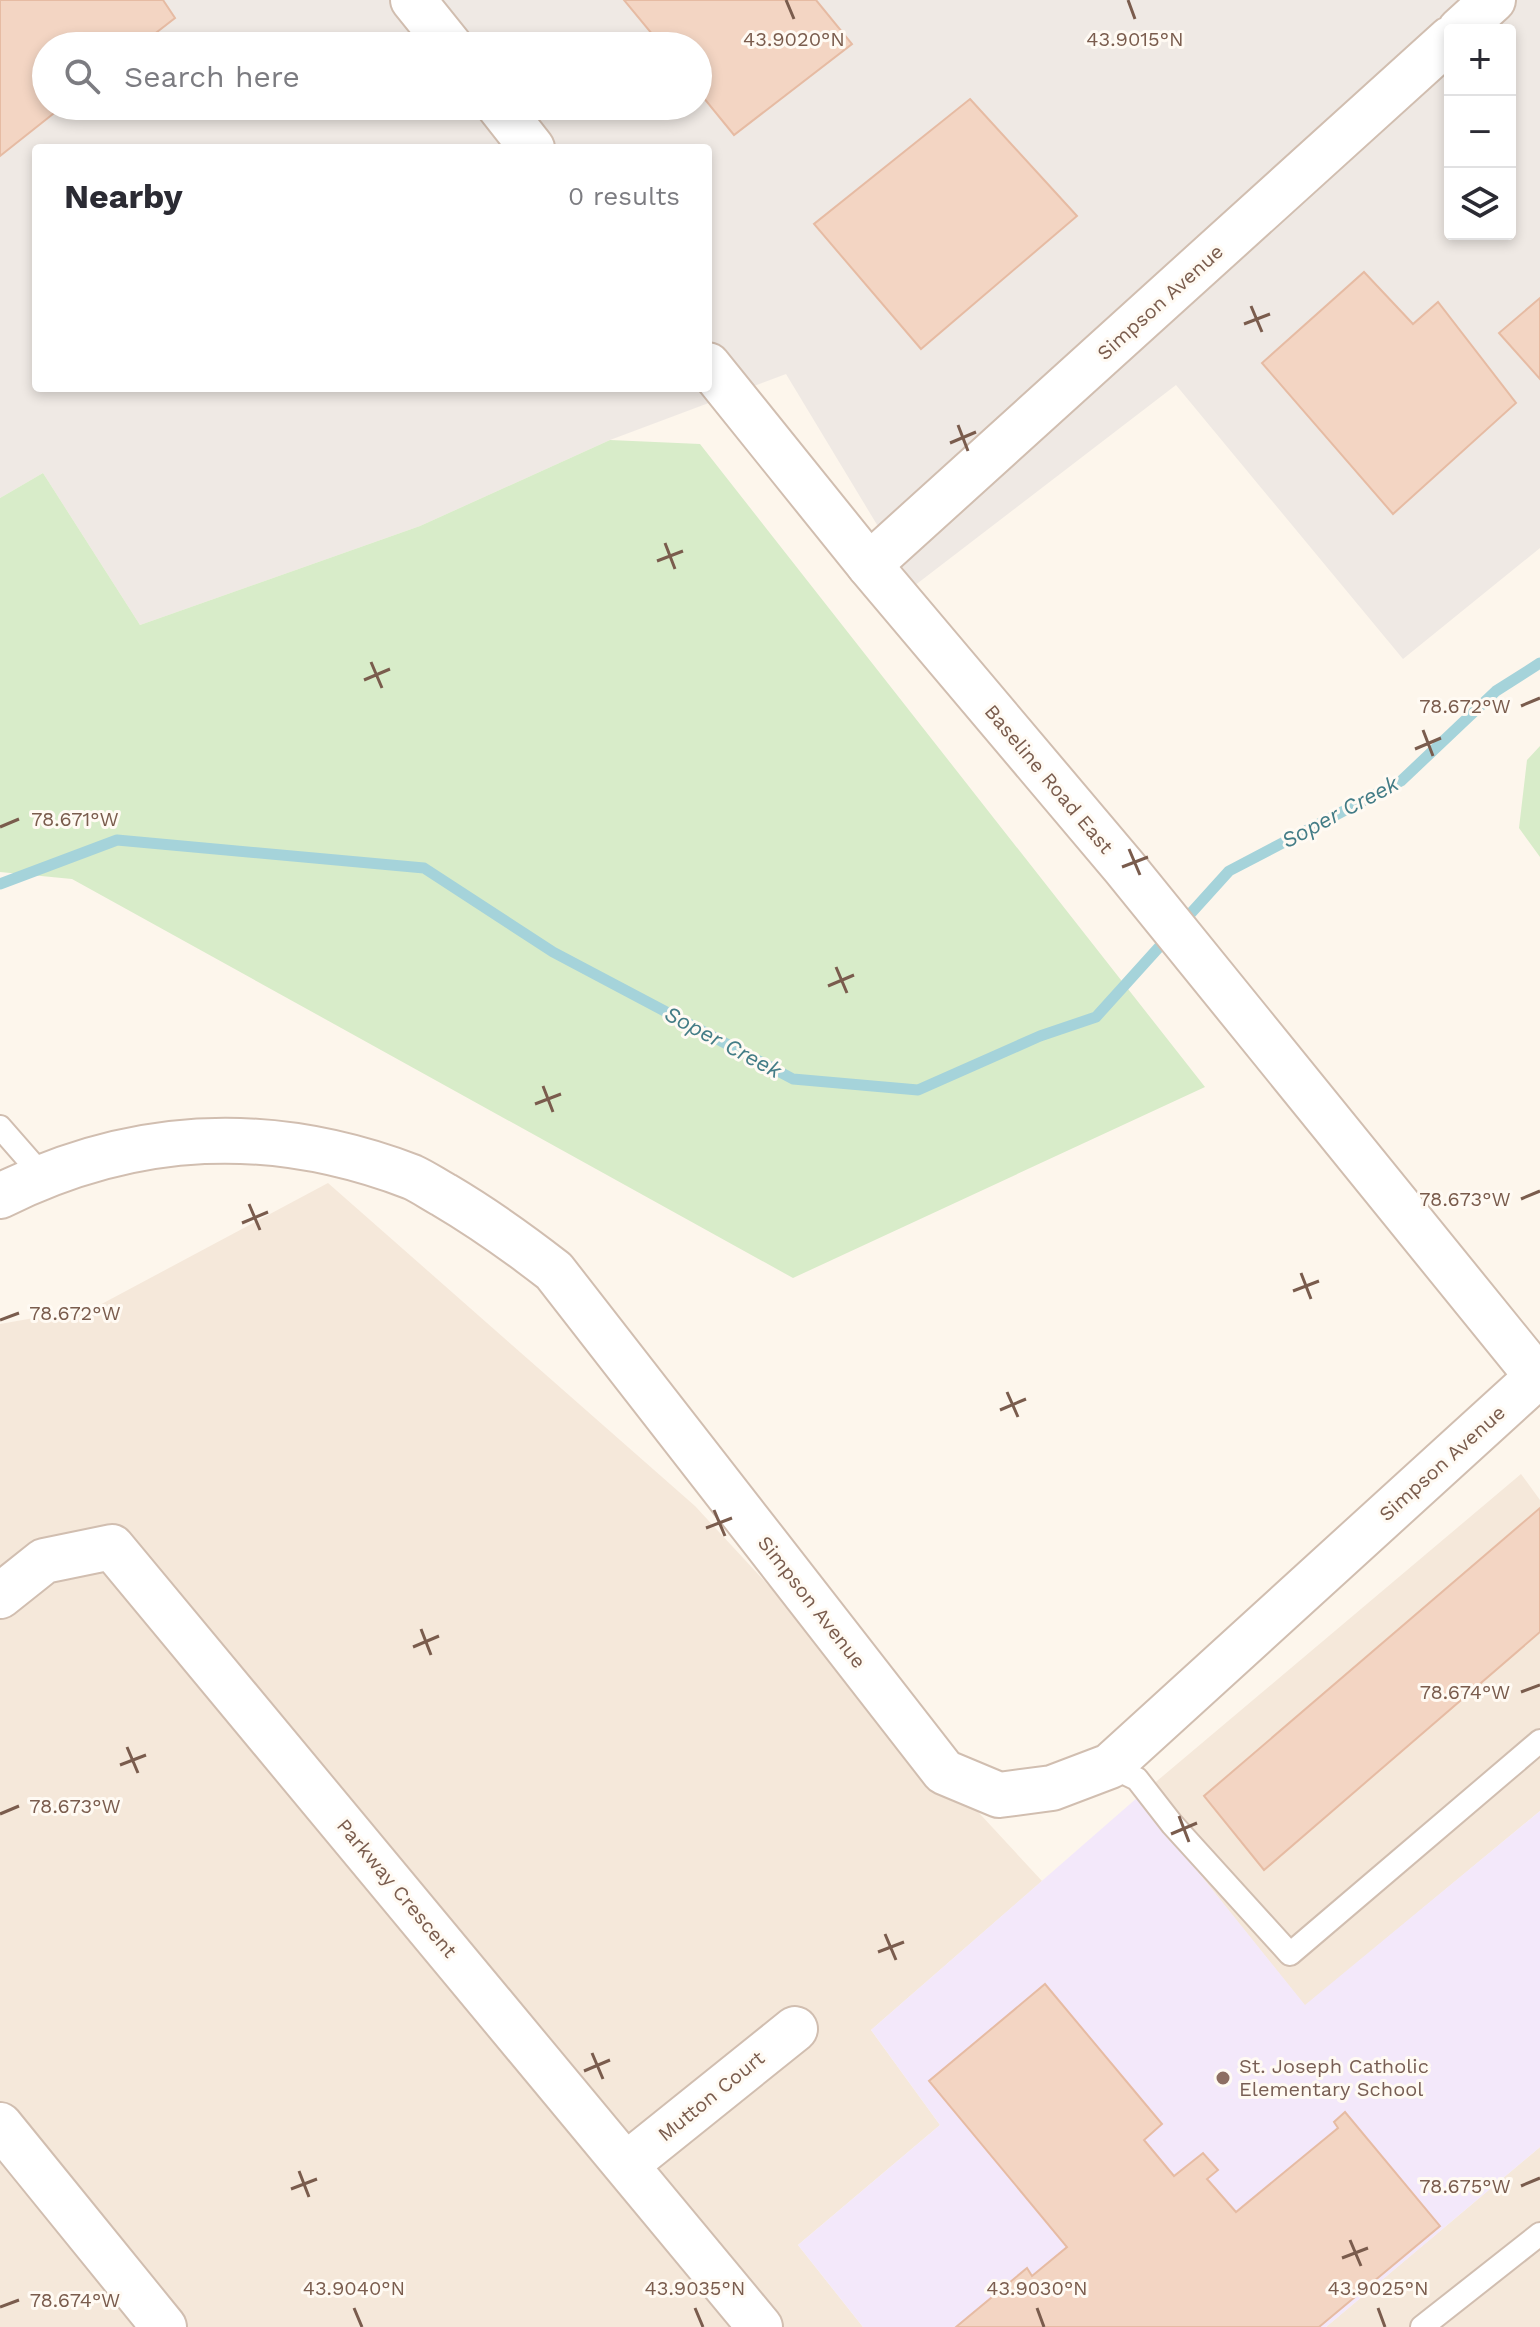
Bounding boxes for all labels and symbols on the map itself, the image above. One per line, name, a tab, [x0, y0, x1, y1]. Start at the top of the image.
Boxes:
text: 43.9020°N	[743, 27, 845, 51]
text: 43.9015°N	[1086, 27, 1184, 51]
street label: Simpson Avenue	[1092, 239, 1228, 365]
text: 78.672°W	[1419, 694, 1511, 718]
street label: Baseline Road East	[980, 700, 1119, 859]
water label: Soper Creek	[1277, 770, 1404, 853]
text: 78.671°W	[31, 807, 119, 831]
water label: Soper Creek	[660, 1001, 787, 1084]
text: 78.673°W	[1419, 1187, 1511, 1211]
text: 78.672°W	[29, 1301, 121, 1325]
street label: Simpson Avenue	[1374, 1400, 1510, 1526]
street label: Simpson Avenue	[753, 1531, 871, 1673]
text: 78.674°W	[1420, 1680, 1510, 1704]
text: 78.673°W	[29, 1794, 121, 1818]
street label: Parkway Crescent	[332, 1814, 462, 1963]
street label: Mutton Court	[653, 2045, 770, 2146]
place label: St. Joseph Catholic Elementary School	[1239, 2054, 1429, 2101]
marker: St. Joseph Catholic Elementary School	[1214, 2069, 1232, 2087]
text: 78.675°W	[1419, 2174, 1511, 2198]
text: 43.9040°N	[303, 2276, 405, 2300]
text: 43.9035°N	[645, 2276, 745, 2300]
text: 43.9030°N	[986, 2276, 1088, 2300]
text: 43.9025°N	[1327, 2276, 1429, 2300]
text: 78.674°W	[30, 2288, 120, 2312]

